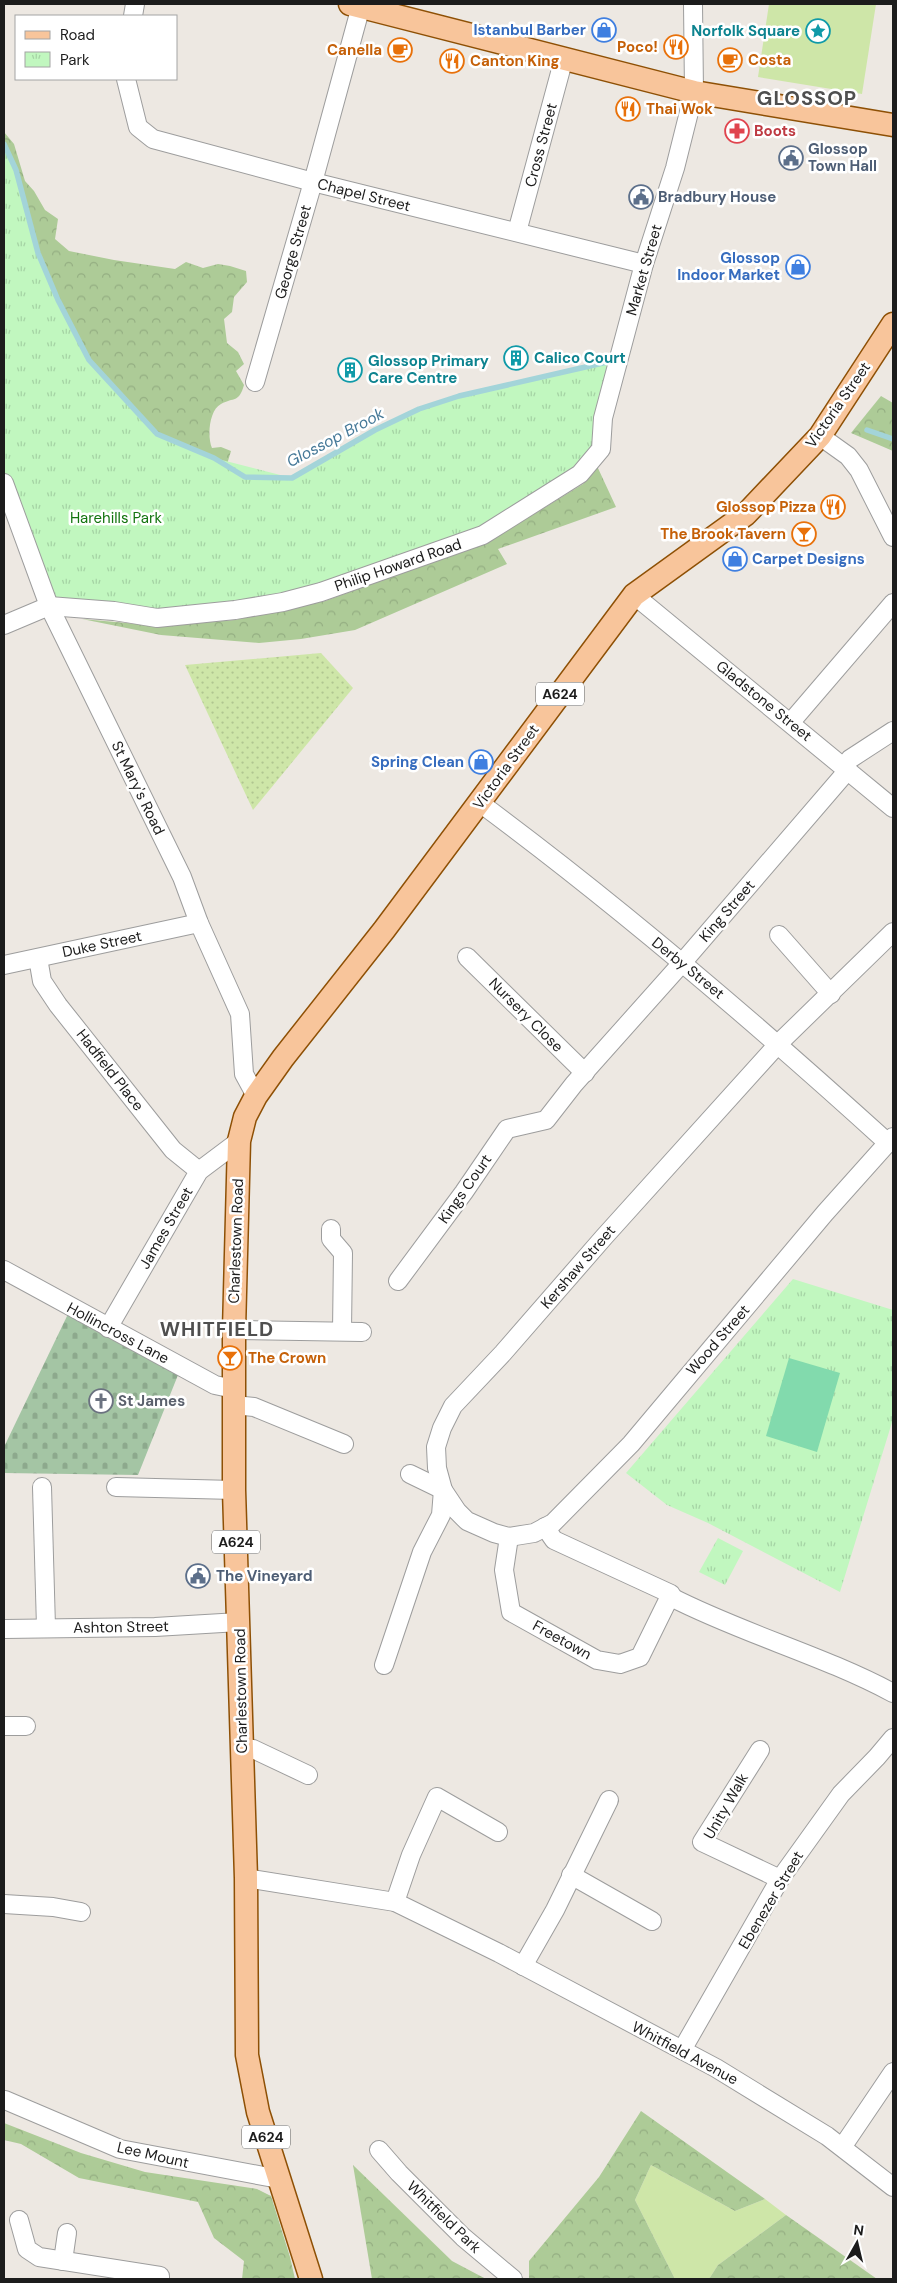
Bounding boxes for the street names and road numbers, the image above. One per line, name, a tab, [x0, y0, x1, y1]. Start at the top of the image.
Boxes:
street label: Cross Street	[520, 101, 562, 189]
street label: Chapel Street	[315, 174, 413, 216]
street label: George Street	[270, 202, 316, 301]
street label: Market Street	[621, 222, 667, 318]
street label: Victoria Street	[801, 358, 875, 452]
street label: Philip Howard Road	[332, 534, 464, 596]
street label: Gladstone Street	[712, 656, 816, 746]
road number: A624	[536, 682, 584, 706]
street label: Victoria Street	[468, 720, 544, 813]
street label: St Mary's Road	[107, 738, 169, 838]
street label: King Street	[695, 876, 760, 946]
street label: Duke Street	[60, 926, 144, 962]
street label: Derby Street	[648, 933, 729, 1004]
street label: Nursery Close	[484, 973, 568, 1057]
street label: Hadfield Place	[72, 1025, 148, 1115]
street label: Kings Court	[434, 1150, 496, 1228]
street label: Charlestown Road	[224, 1178, 248, 1304]
street label: James Street	[134, 1183, 198, 1273]
street label: Kershaw Street	[536, 1221, 620, 1313]
street label: Hollincross Lane	[63, 1298, 173, 1368]
street label: Wood Street	[682, 1300, 754, 1380]
road number: A624	[212, 1530, 260, 1554]
street label: Ashton Street	[73, 1616, 169, 1638]
street label: Freetown	[529, 1616, 595, 1664]
street label: Charlestown Road	[230, 1628, 252, 1754]
street label: Unity Walk	[699, 1769, 753, 1843]
street label: Ebenezer Street	[734, 1847, 808, 1953]
street label: Whitfield Avenue	[629, 2017, 741, 2089]
road number: A624	[242, 2126, 290, 2148]
street label: Lee Mount	[115, 2137, 191, 2173]
street label: Whitfield Park	[403, 2176, 486, 2258]

